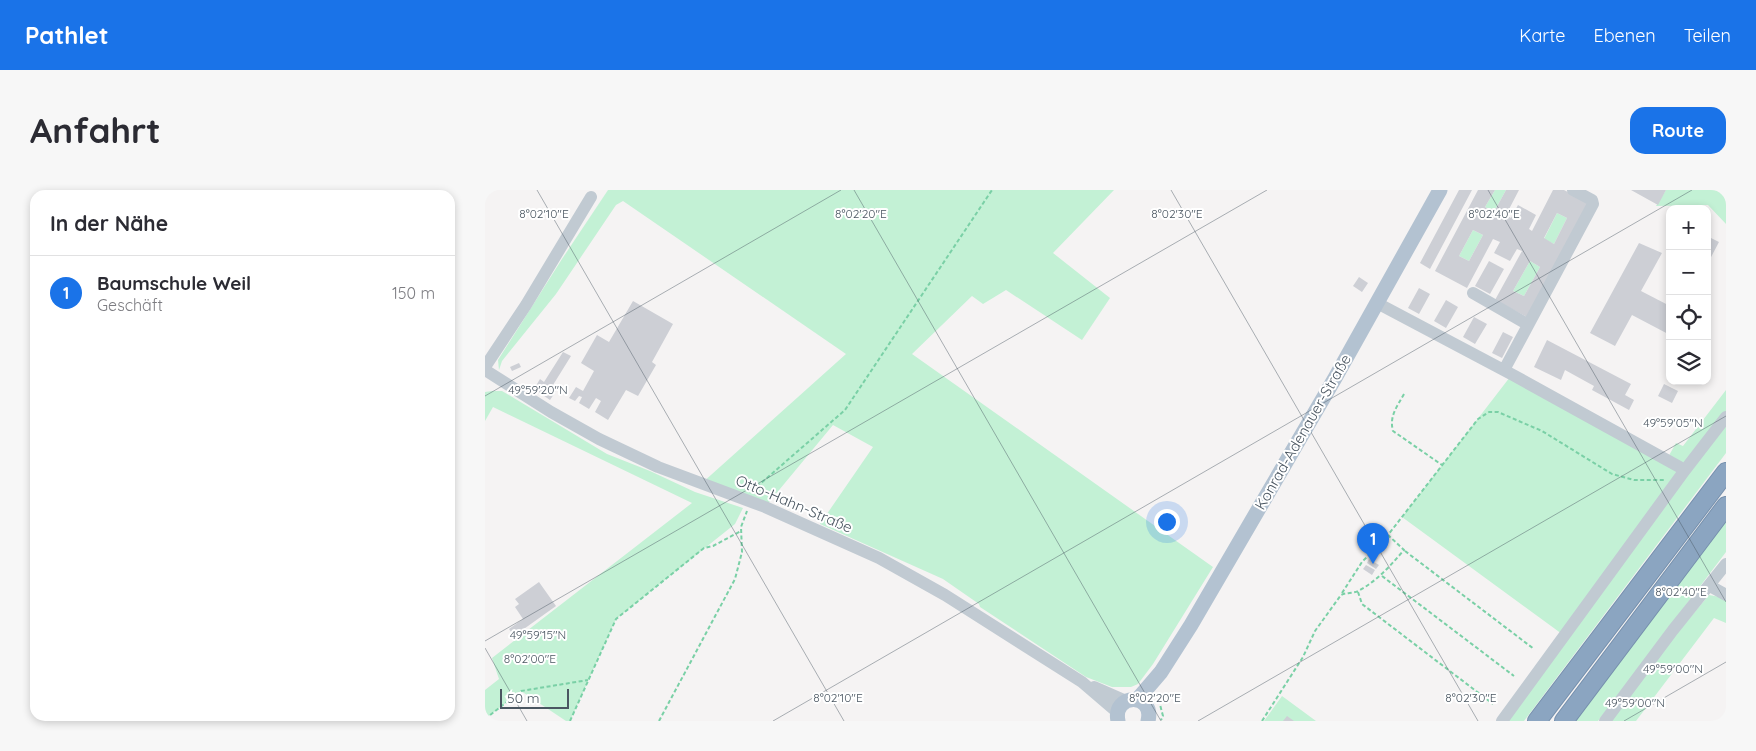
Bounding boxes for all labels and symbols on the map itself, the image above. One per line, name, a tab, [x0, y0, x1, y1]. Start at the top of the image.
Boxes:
text: 8°02'10"E	[519, 206, 569, 221]
text: 8°02'20"E	[835, 206, 887, 221]
text: 8°02'30"E	[1151, 206, 1203, 221]
text: 8°02'40"E	[1468, 206, 1520, 221]
street label: Konrad-Adenauer-Straße	[1250, 351, 1355, 513]
text: 49°59'20"N	[508, 382, 568, 397]
text: 49°59'05"N	[1643, 415, 1703, 430]
street label: Otto-Hahn-Straße	[733, 470, 856, 537]
your location	[1154, 509, 1180, 535]
pin: 1	[1357, 523, 1389, 564]
text: 8°02'40"E	[1655, 584, 1707, 599]
text: 49°59'15"N	[510, 627, 566, 642]
text: 8°02'00"E	[504, 651, 556, 666]
text: 49°59'00"N	[1643, 661, 1703, 676]
scale bar	[500, 686, 569, 709]
text: 8°02'10"E	[813, 690, 863, 705]
text: 8°02'20"E	[1129, 690, 1181, 705]
text: 8°02'30"E	[1445, 690, 1497, 705]
text: 49°59'00"N	[1605, 695, 1665, 710]

